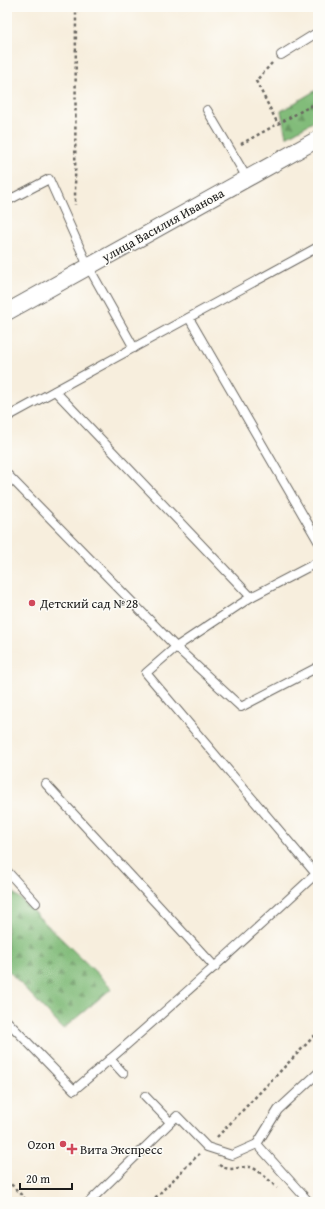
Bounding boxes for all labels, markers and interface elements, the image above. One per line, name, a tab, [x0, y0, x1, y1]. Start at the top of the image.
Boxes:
street label: улица Василия Иванова	[97, 183, 228, 267]
place label: Детский сад №28	[39, 594, 138, 613]
marker: Детский сад №28	[27, 598, 37, 608]
place label: Ozon	[27, 1135, 56, 1154]
marker: Ozon	[58, 1139, 68, 1149]
place label: Вита Экспресс	[80, 1140, 163, 1159]
marker: Вита Экспресс	[67, 1144, 77, 1154]
scale bar	[20, 1165, 72, 1191]
text: 20 m	[26, 1170, 50, 1187]

